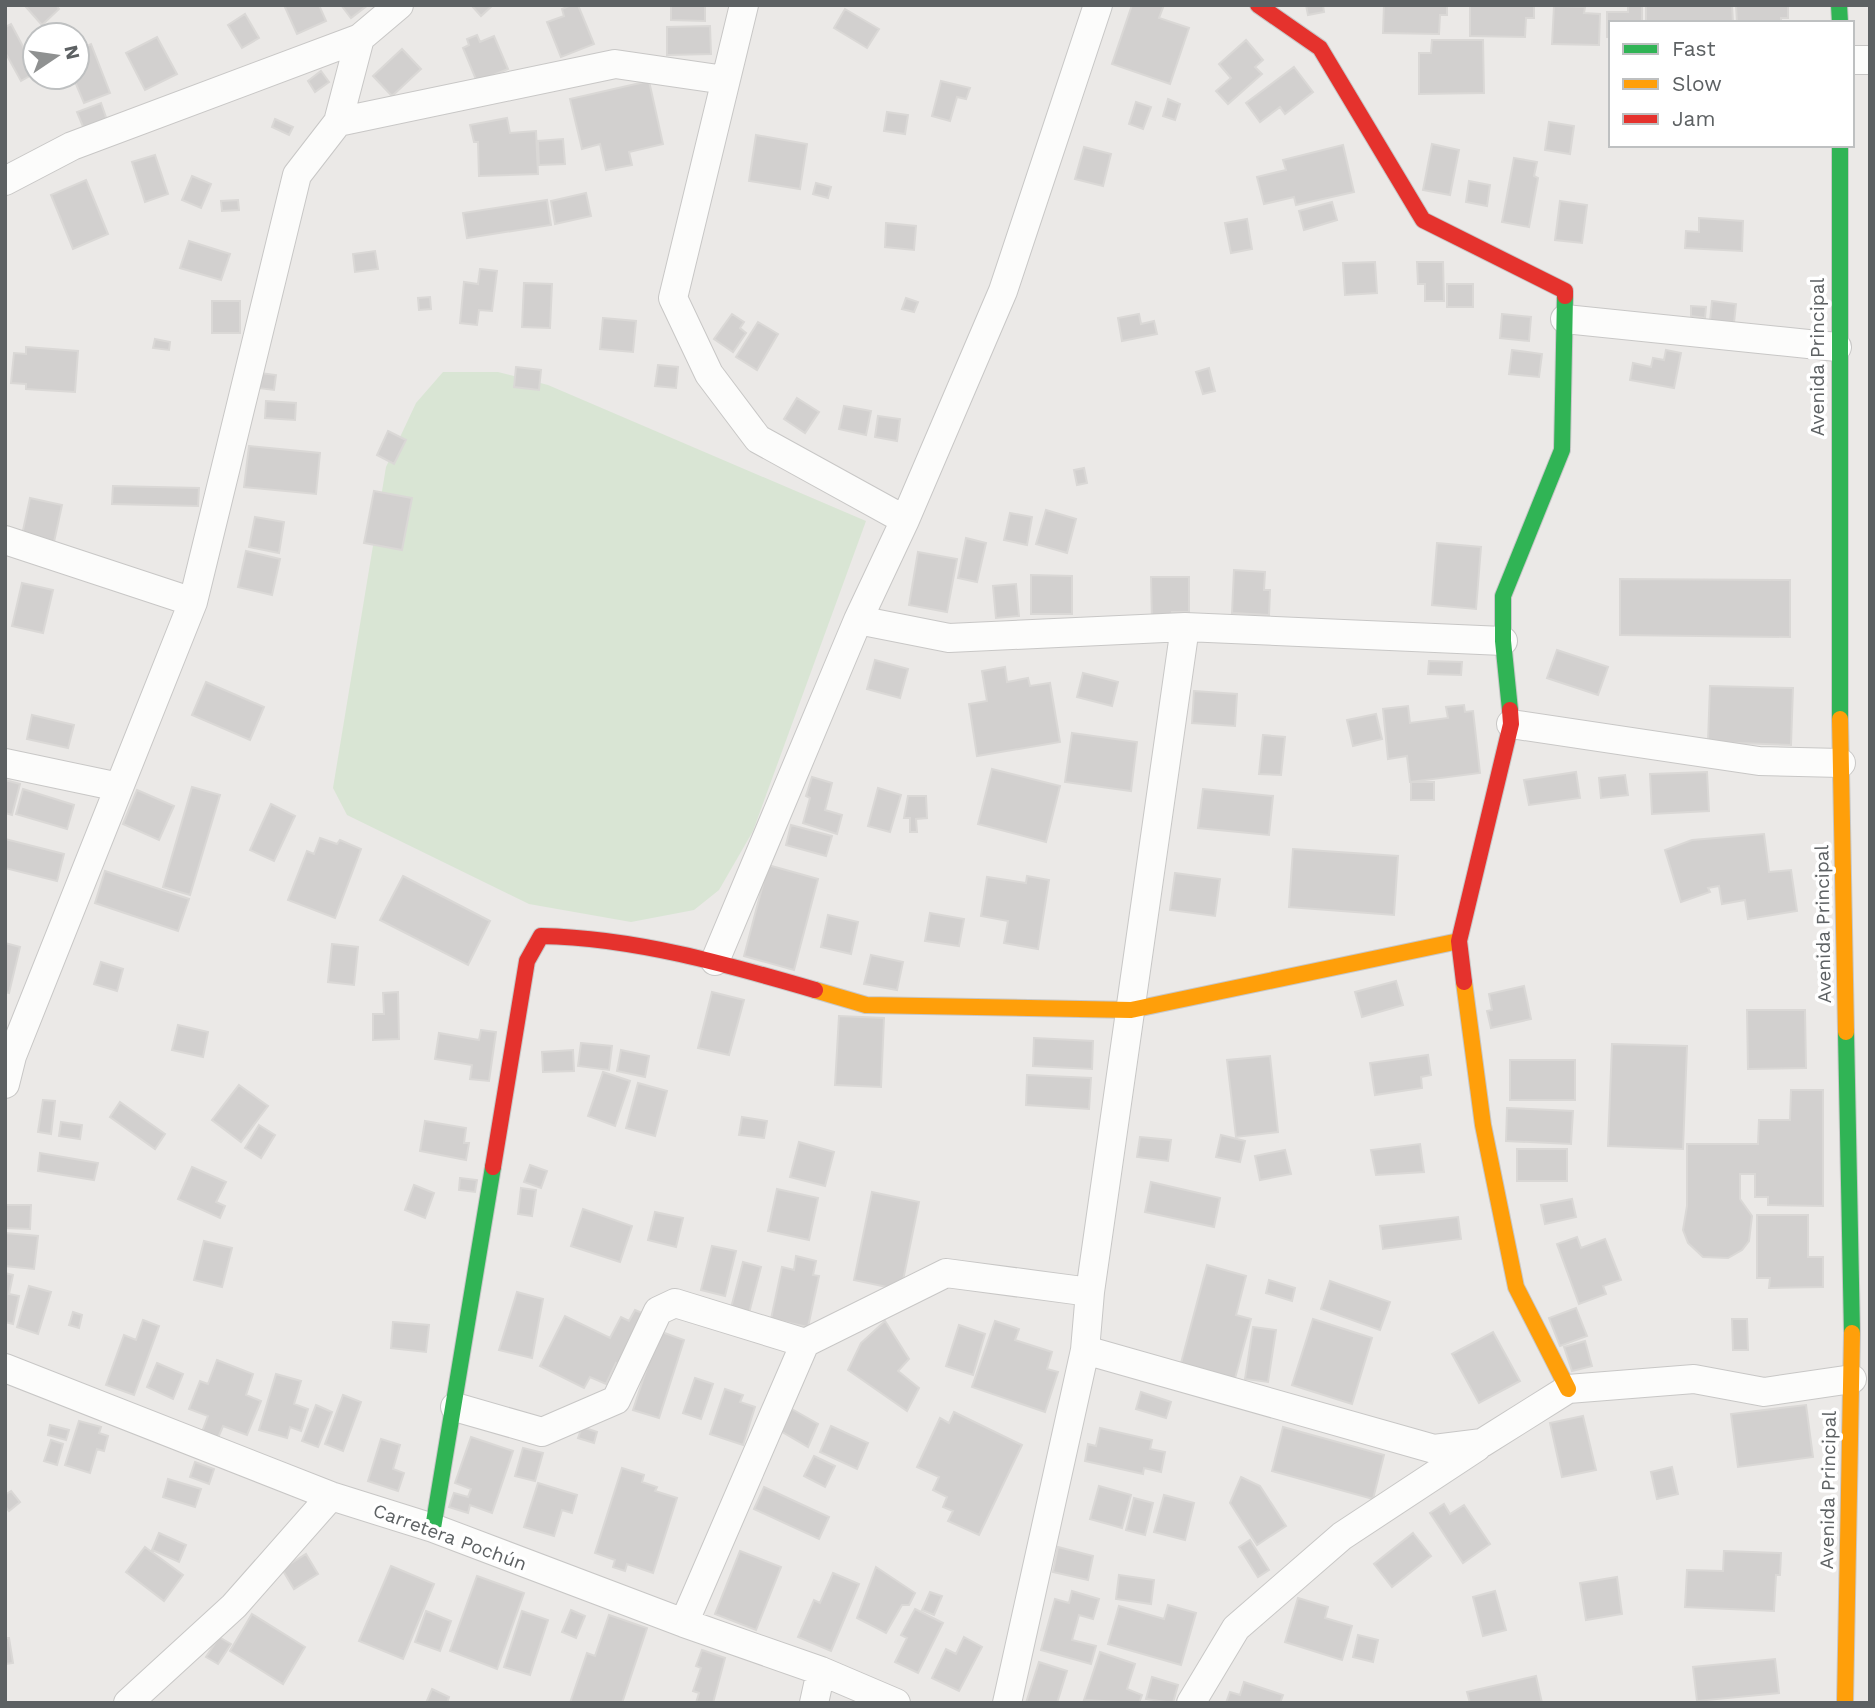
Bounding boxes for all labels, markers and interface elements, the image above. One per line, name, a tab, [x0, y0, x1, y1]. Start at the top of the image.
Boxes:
north arrow	[21, 21, 91, 91]
legend	[1609, 21, 1854, 147]
text: Fast	[1672, 36, 1716, 61]
text: N	[59, 43, 85, 62]
text: Slow	[1672, 71, 1722, 96]
text: Jam	[1672, 106, 1715, 131]
street label: Avenida Principal	[1806, 278, 1829, 436]
street label: Avenida Principal	[1810, 844, 1836, 1004]
street label: Avenida Principal	[1815, 1410, 1841, 1570]
street label: Carretera Pochún	[370, 1499, 530, 1575]

